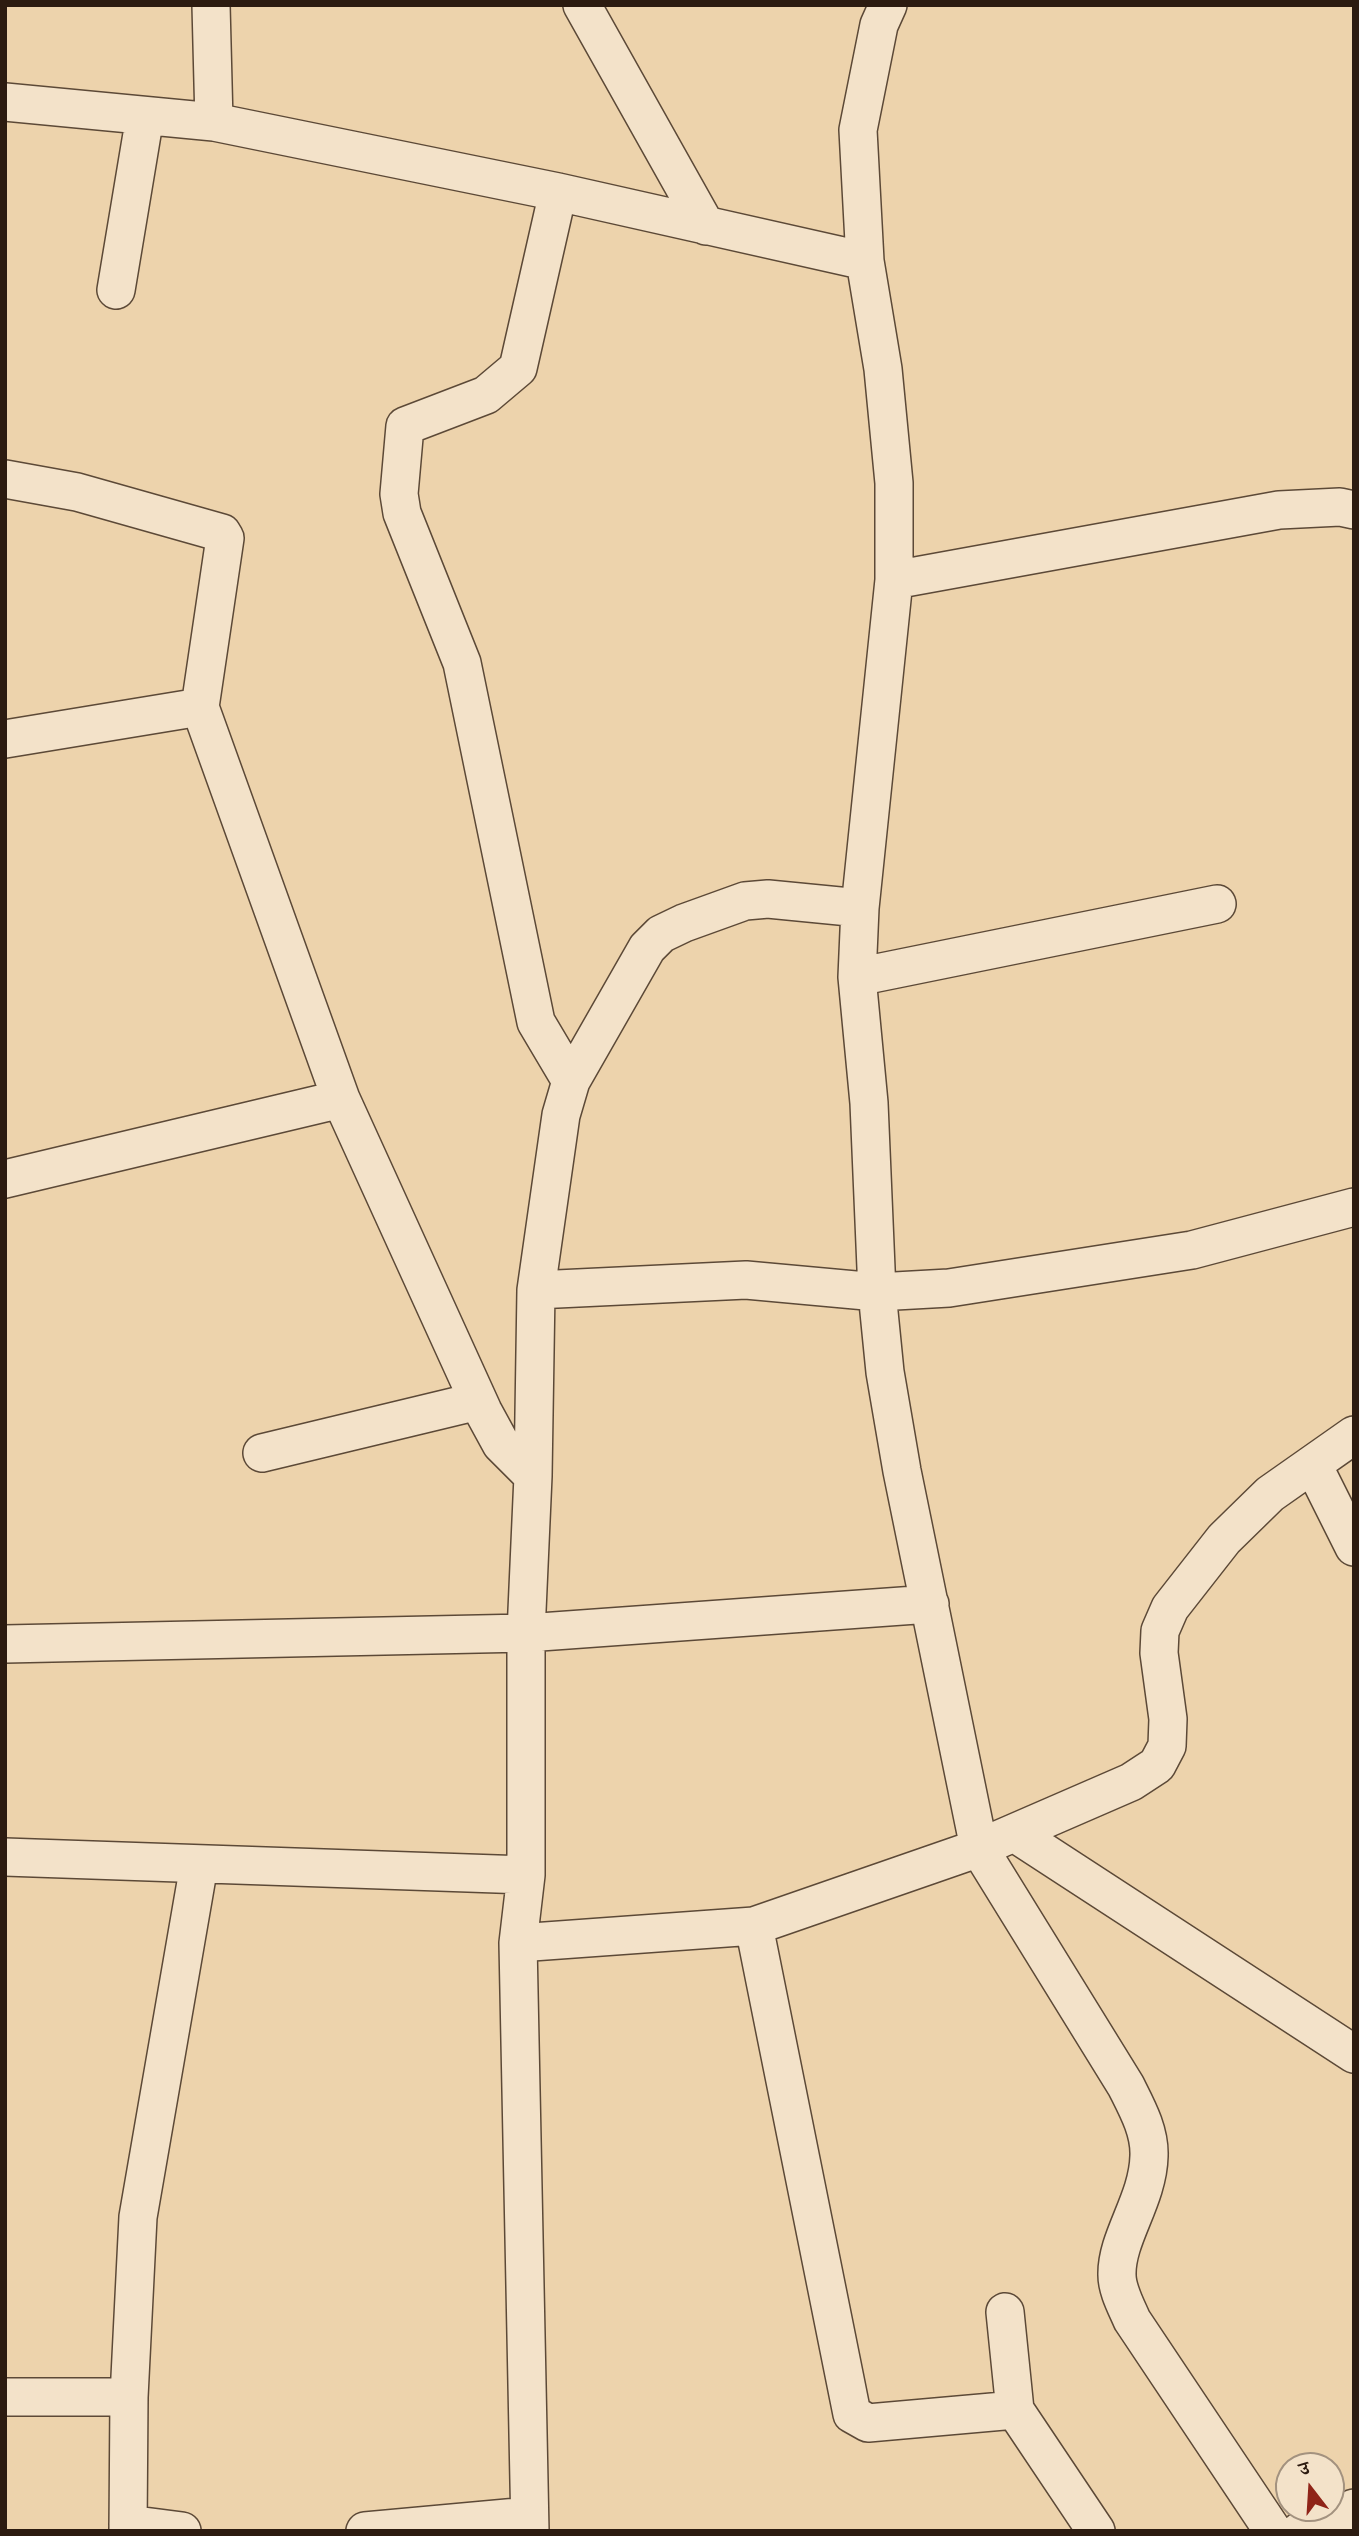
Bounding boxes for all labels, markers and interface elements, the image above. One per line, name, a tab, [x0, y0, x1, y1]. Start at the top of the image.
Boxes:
north arrow	[1275, 2452, 1345, 2522]
text: उ	[1296, 2456, 1313, 2482]

